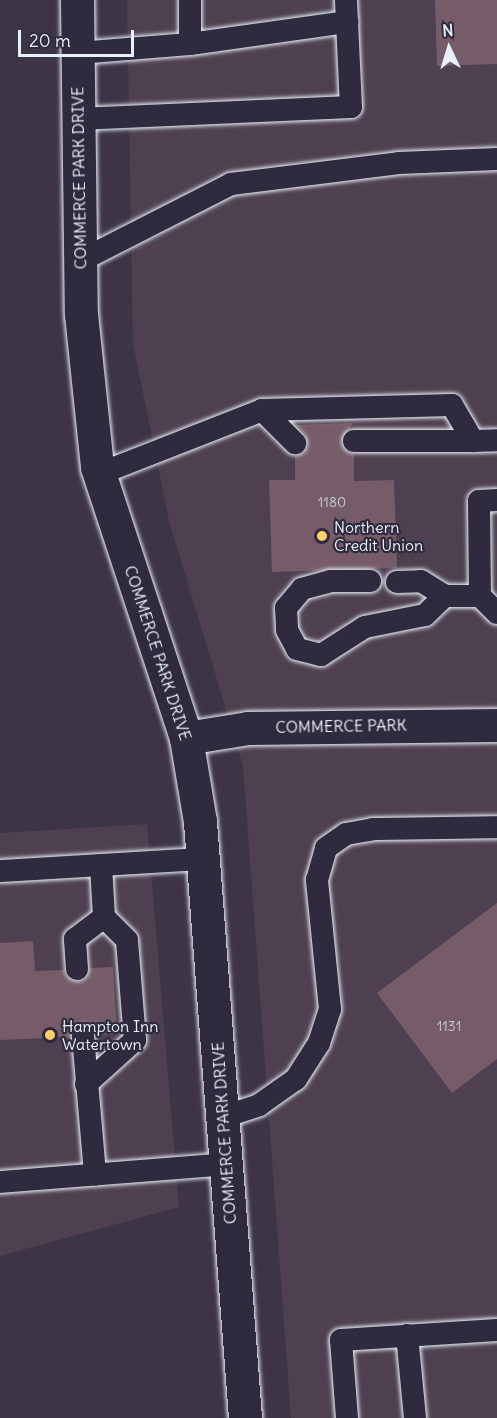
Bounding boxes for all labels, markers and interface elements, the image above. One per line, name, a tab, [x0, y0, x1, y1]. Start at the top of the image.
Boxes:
scale bar	[21, 18, 136, 56]
north arrow	[419, 18, 479, 78]
text: N	[442, 20, 454, 40]
text: 20 m	[29, 29, 71, 52]
street label: COMMERCE PARK DRIVE	[68, 86, 90, 270]
house number: 1180	[318, 494, 346, 510]
place label: Northern Credit Union	[334, 517, 423, 555]
marker: Northern Credit Union	[315, 529, 329, 543]
street label: COMMERCE PARK DRIVE	[121, 563, 195, 743]
street label: COMMERCE PARK	[275, 715, 407, 737]
place label: Hampton Inn Watertown	[62, 1016, 159, 1054]
house number: 1131	[437, 1018, 461, 1034]
marker: Hampton Inn Watertown	[43, 1028, 57, 1042]
street label: COMMERCE PARK DRIVE	[208, 1041, 240, 1225]

